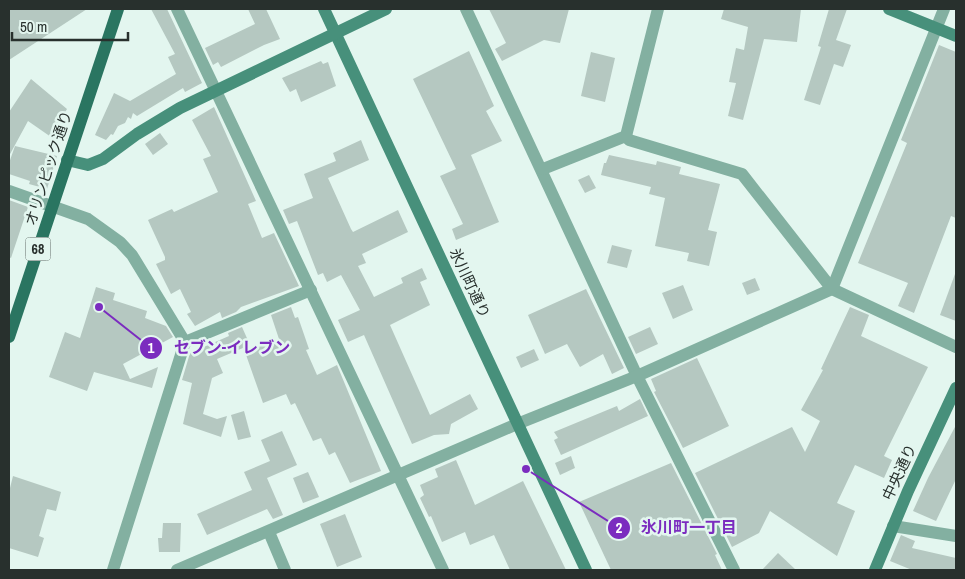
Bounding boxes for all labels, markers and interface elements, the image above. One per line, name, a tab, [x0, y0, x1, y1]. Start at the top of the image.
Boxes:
scale bar	[12, 10, 129, 42]
text: 50 m	[20, 16, 47, 37]
street label: オリンピック通り	[19, 108, 77, 228]
road number: 68	[26, 238, 50, 260]
street label: 氷川町通り	[445, 245, 495, 321]
callout: セブン-イレブン	[139, 332, 300, 363]
text: セブン-イレブン	[174, 336, 290, 358]
text: 1	[148, 337, 155, 358]
street label: 中央通り	[877, 440, 921, 504]
callout: 氷川町一丁目	[606, 512, 747, 543]
text: 氷川町一丁目	[641, 516, 737, 538]
text: 2	[616, 517, 623, 538]

